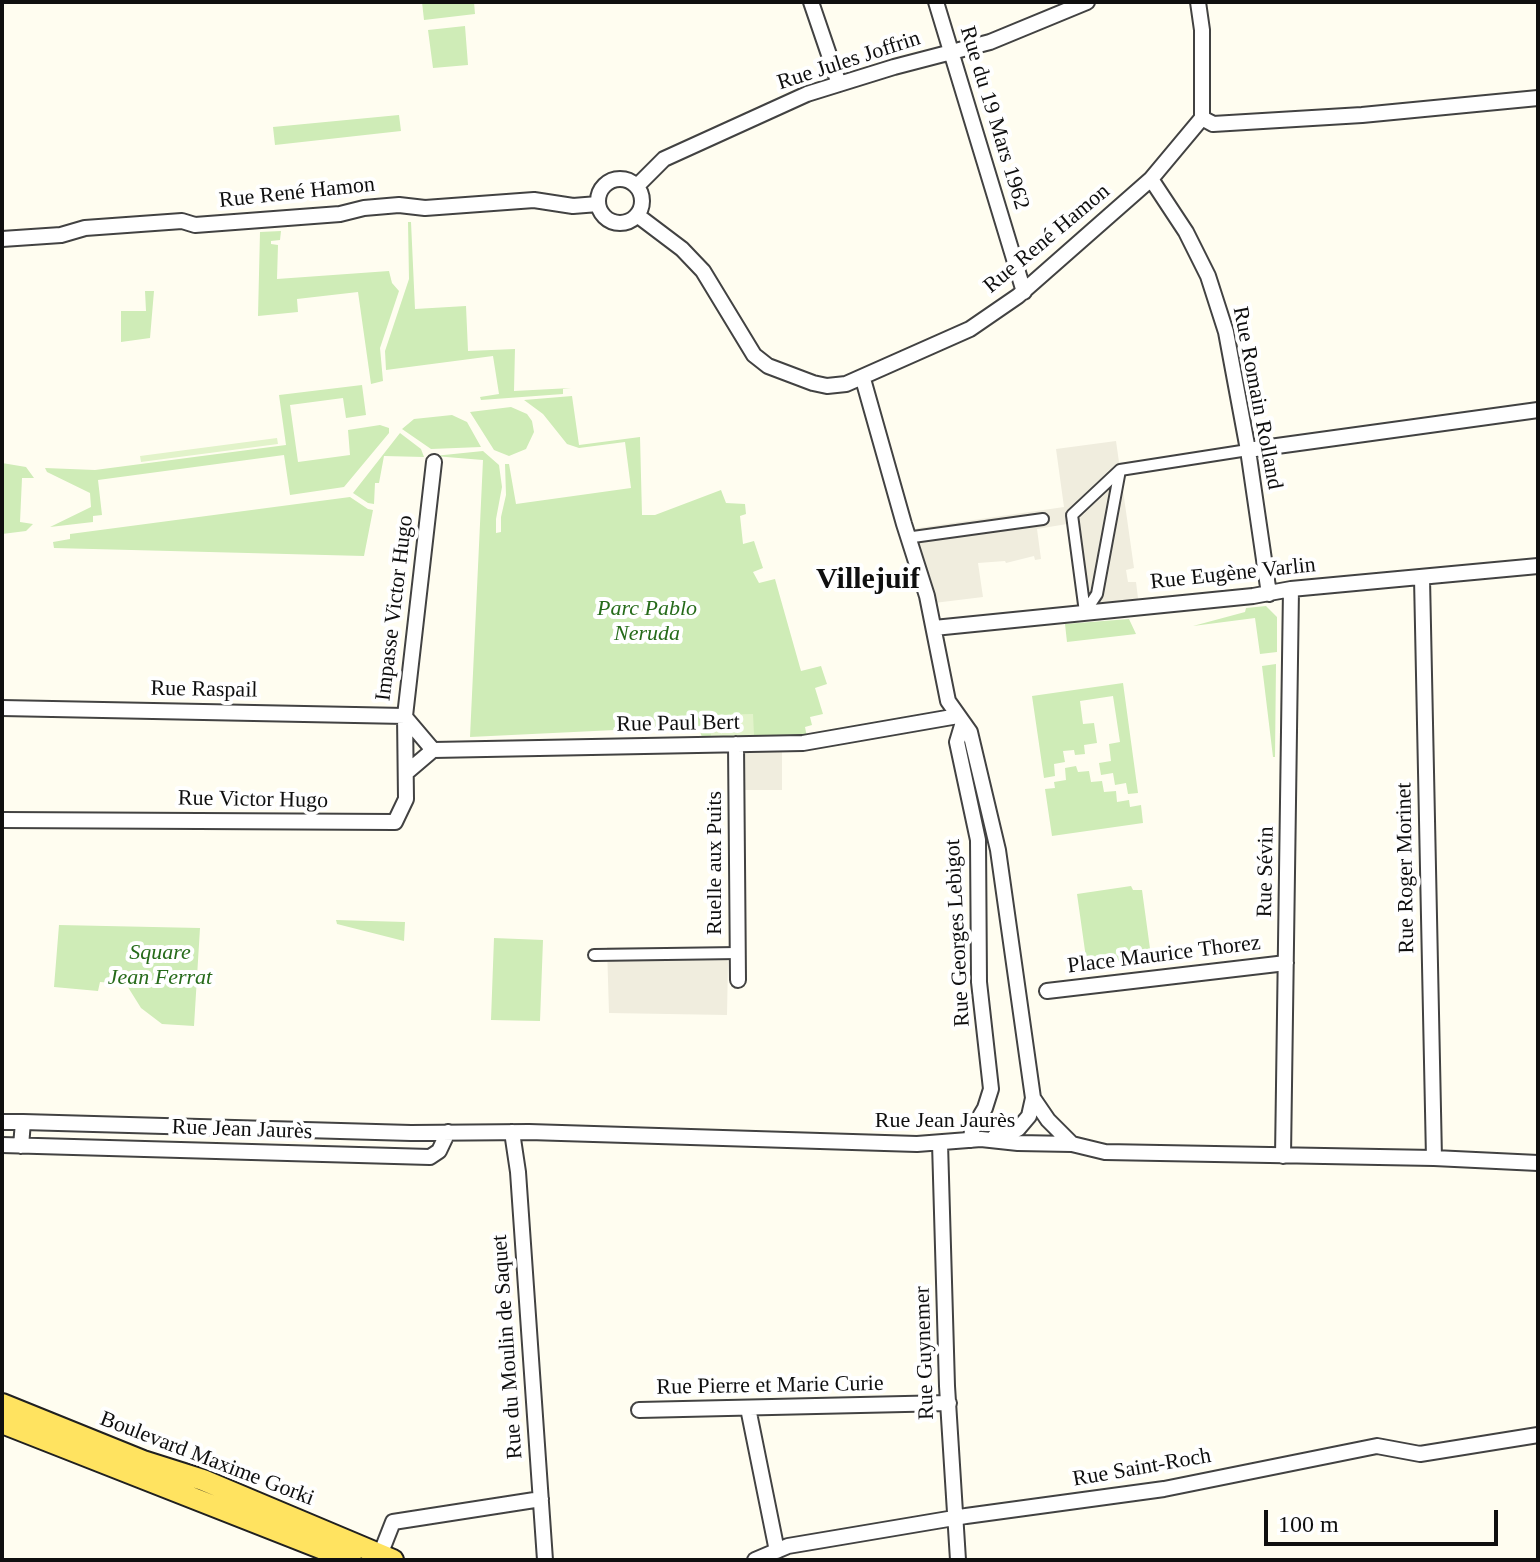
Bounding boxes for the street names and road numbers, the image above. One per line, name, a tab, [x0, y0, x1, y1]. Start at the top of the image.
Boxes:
street label: Rue du 19 Mars 1962	[954, 23, 1034, 213]
street label: Rue Jules Joffrin	[774, 25, 924, 97]
street label: Rue René Hamon	[218, 172, 376, 214]
street label: Rue René Hamon	[979, 179, 1115, 299]
street label: Rue Romain Rolland	[1226, 304, 1288, 492]
street label: Impasse Victor Hugo	[371, 514, 419, 702]
street label: Rue Eugène Varlin	[1149, 552, 1317, 596]
street label: Rue Raspail	[150, 676, 258, 704]
street label: Rue Paul Bert	[616, 710, 740, 738]
street label: Rue Roger Morinet	[1391, 782, 1421, 954]
street label: Rue Victor Hugo	[178, 785, 328, 815]
street label: Ruelle aux Puits	[702, 791, 728, 935]
street label: Rue Sévin	[1252, 826, 1280, 918]
street label: Rue Georges Lebigot	[940, 839, 976, 1027]
street label: Place Maurice Thorez	[1066, 930, 1262, 980]
street label: Rue Jean Jaurès	[875, 1108, 1015, 1134]
street label: Rue Jean Jaurès	[171, 1114, 313, 1146]
street label: Rue du Moulin de Saquet	[487, 1234, 529, 1460]
street label: Rue Guynemer	[909, 1286, 941, 1420]
street label: Rue Pierre et Marie Curie	[656, 1371, 884, 1401]
street label: Boulevard Maxime Gorki	[96, 1406, 318, 1512]
street label: Rue Saint-Roch	[1071, 1443, 1213, 1493]

